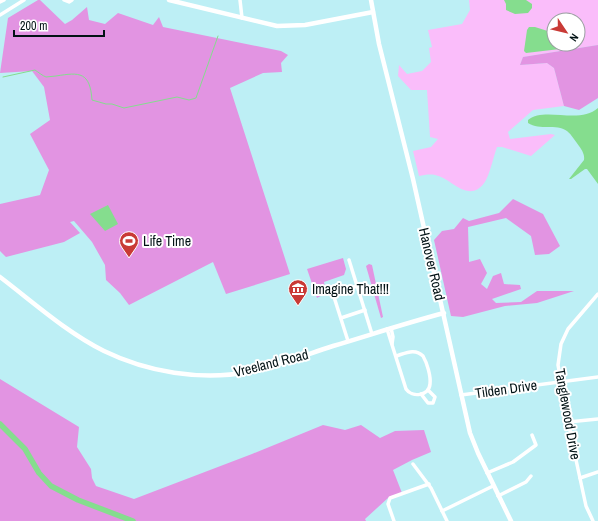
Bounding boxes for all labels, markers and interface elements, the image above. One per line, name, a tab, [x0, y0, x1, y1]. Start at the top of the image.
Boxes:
scale bar	[14, 12, 104, 38]
north arrow	[546, 12, 586, 52]
text: 200 m	[20, 18, 47, 34]
text: N	[567, 31, 582, 44]
street label: Hanover Road	[415, 226, 449, 302]
sports icon: Life Time	[118, 230, 140, 258]
place label: Life Time	[143, 232, 191, 250]
museum icon: Imagine That!!!	[287, 278, 309, 306]
place label: Imagine That!!!	[312, 280, 389, 298]
street label: Vreeland Road	[232, 345, 310, 381]
street label: Tanglewood Drive	[551, 367, 585, 461]
street label: Tilden Drive	[474, 376, 538, 402]

